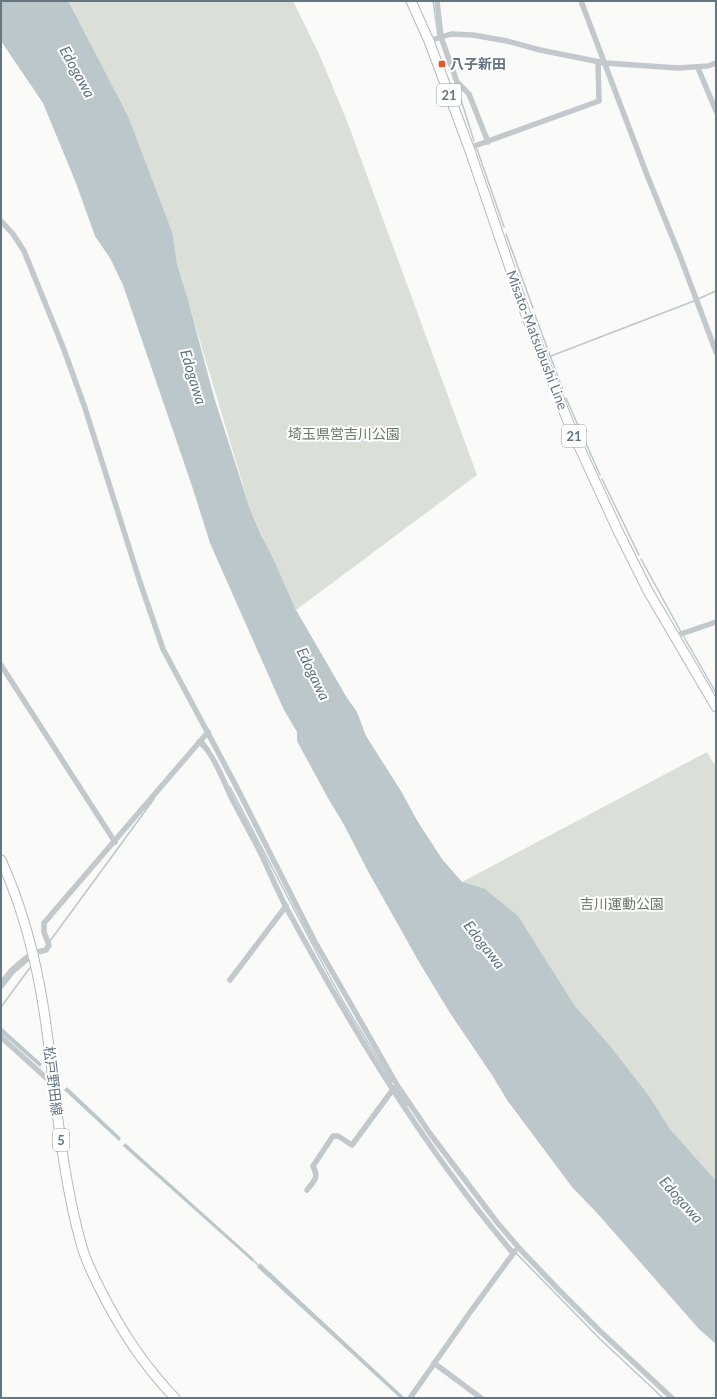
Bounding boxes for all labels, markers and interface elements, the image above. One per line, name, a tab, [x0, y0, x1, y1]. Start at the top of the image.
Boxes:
water label: Edogawa	[56, 42, 100, 101]
place label: 八子新田	[450, 55, 506, 72]
marker: 八子新田	[437, 59, 447, 69]
road number: 21	[437, 84, 461, 106]
street label: Misato-Matsubushi Line	[503, 268, 572, 412]
water label: Edogawa	[177, 347, 211, 407]
park label: 埼玉県営吉川公園	[288, 425, 400, 442]
road number: 21	[562, 425, 586, 447]
water label: Edogawa	[293, 644, 335, 703]
park label: 吉川運動公園	[580, 895, 664, 912]
water label: Edogawa	[460, 917, 509, 972]
street label: 松戸野田線	[41, 1045, 66, 1117]
road number: 5	[53, 1129, 69, 1151]
water label: Edogawa	[656, 1172, 708, 1227]

